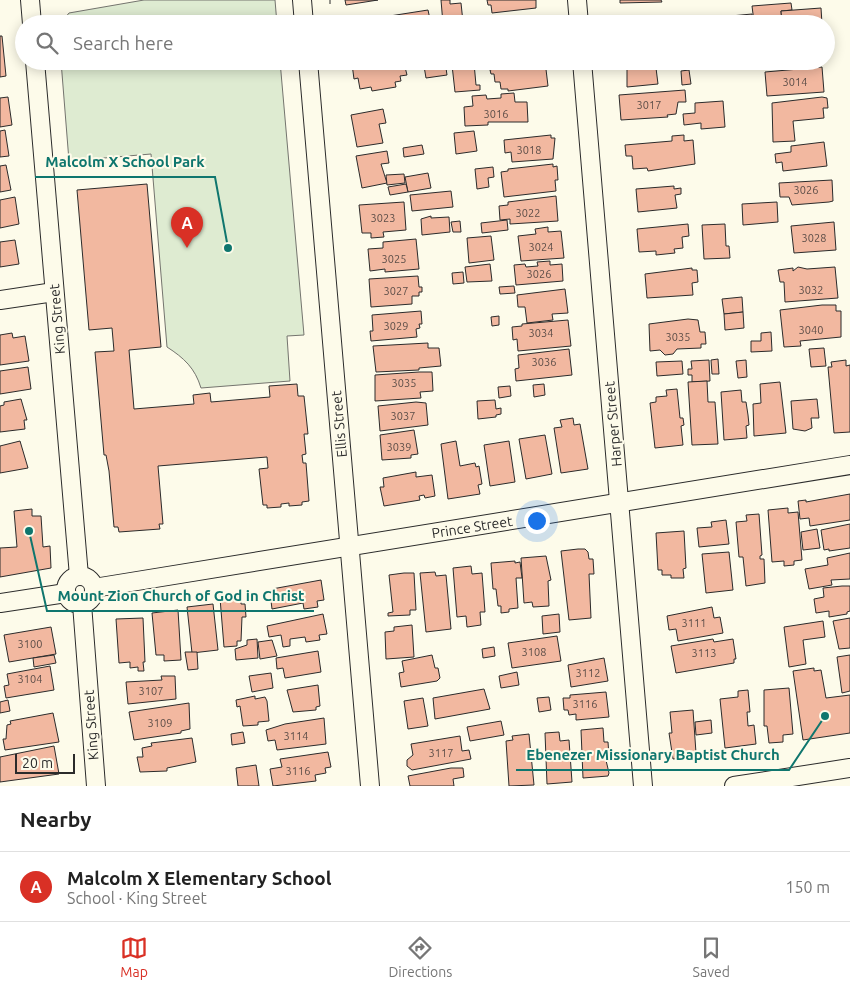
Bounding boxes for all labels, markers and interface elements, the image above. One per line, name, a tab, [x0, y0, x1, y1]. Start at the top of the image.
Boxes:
search box	[15, 15, 835, 70]
icon: search	[33, 29, 61, 57]
text: Search here	[73, 32, 173, 54]
house number: 3014	[783, 76, 807, 88]
house number: 3017	[637, 99, 661, 111]
house number: 3016	[484, 108, 508, 120]
house number: 3018	[517, 144, 541, 156]
callout: Malcolm X School Park	[35, 147, 215, 177]
text: Malcolm X School Park	[45, 153, 205, 170]
house number: 3026	[794, 184, 818, 196]
pin: A	[171, 207, 203, 248]
house number: 3022	[516, 207, 540, 219]
house number: 3023	[371, 212, 395, 224]
house number: 3028	[802, 232, 826, 244]
house number: 3024	[529, 241, 553, 253]
house number: 3025	[382, 253, 406, 265]
house number: 3026	[527, 268, 551, 280]
street label: King Street	[46, 283, 68, 355]
house number: 3032	[799, 284, 823, 296]
house number: 3027	[384, 285, 408, 297]
house number: 3029	[384, 320, 408, 332]
house number: 3040	[799, 324, 823, 336]
house number: 3034	[529, 327, 553, 339]
house number: 3035	[666, 331, 690, 343]
house number: 3036	[532, 356, 556, 368]
house number: 3035	[392, 377, 416, 389]
street label: Harper Street	[601, 380, 625, 467]
street label: Ellis Street	[328, 389, 350, 458]
house number: 3037	[391, 410, 415, 422]
house number: 3039	[387, 441, 411, 453]
your location	[524, 508, 550, 534]
street label: Prince Street	[430, 513, 514, 541]
callout: Mount Zion Church of God in Christ	[47, 581, 314, 611]
text: Mount Zion Church of God in Christ	[58, 587, 305, 604]
house number: 3111	[682, 617, 706, 629]
house number: 3100	[18, 638, 42, 650]
house number: 3108	[522, 646, 546, 658]
house number: 3113	[692, 647, 716, 659]
house number: 3112	[576, 667, 600, 679]
house number: 3104	[18, 673, 42, 685]
house number: 3107	[139, 685, 163, 697]
street label: King Street	[81, 689, 101, 761]
house number: 3116	[573, 698, 597, 710]
house number: 3109	[148, 717, 172, 729]
house number: 3114	[284, 730, 308, 742]
callout: Ebenezer Missionary Baptist Church	[516, 740, 789, 770]
text: Ebenezer Missionary Baptist Church	[526, 746, 780, 763]
house number: 3117	[429, 747, 453, 759]
scale bar	[15, 751, 75, 774]
text: 20 m	[22, 755, 53, 771]
house number: 3116	[286, 765, 310, 777]
text: Nearby	[20, 807, 91, 831]
text: Malcolm X Elementary School	[67, 867, 332, 889]
text: A	[30, 878, 42, 896]
text: 150 m	[785, 878, 830, 896]
text: School · King Street	[67, 889, 207, 907]
tab: Map	[120, 934, 148, 980]
tab: Directions	[388, 934, 452, 980]
tab: Saved	[693, 934, 730, 980]

